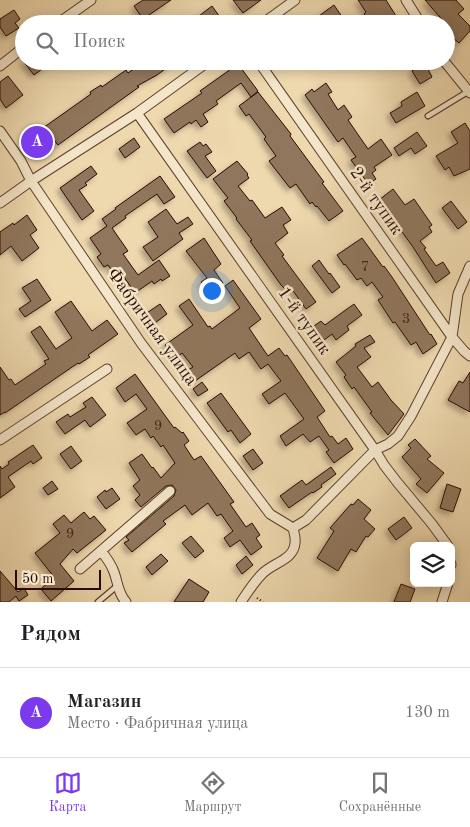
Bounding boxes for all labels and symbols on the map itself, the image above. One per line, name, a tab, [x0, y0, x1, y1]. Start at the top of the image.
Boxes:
pin: A	[21, 123, 53, 161]
street label: 2-й тупик	[346, 164, 406, 238]
house number: 7	[361, 260, 369, 275]
street label: Фабричная улица	[104, 265, 201, 389]
your location	[199, 278, 225, 304]
street label: 1-й тупик	[274, 284, 334, 358]
house number: 3	[402, 312, 410, 327]
house number: 9	[154, 419, 162, 434]
house number: 9	[66, 527, 74, 542]
scale bar	[15, 567, 101, 590]

